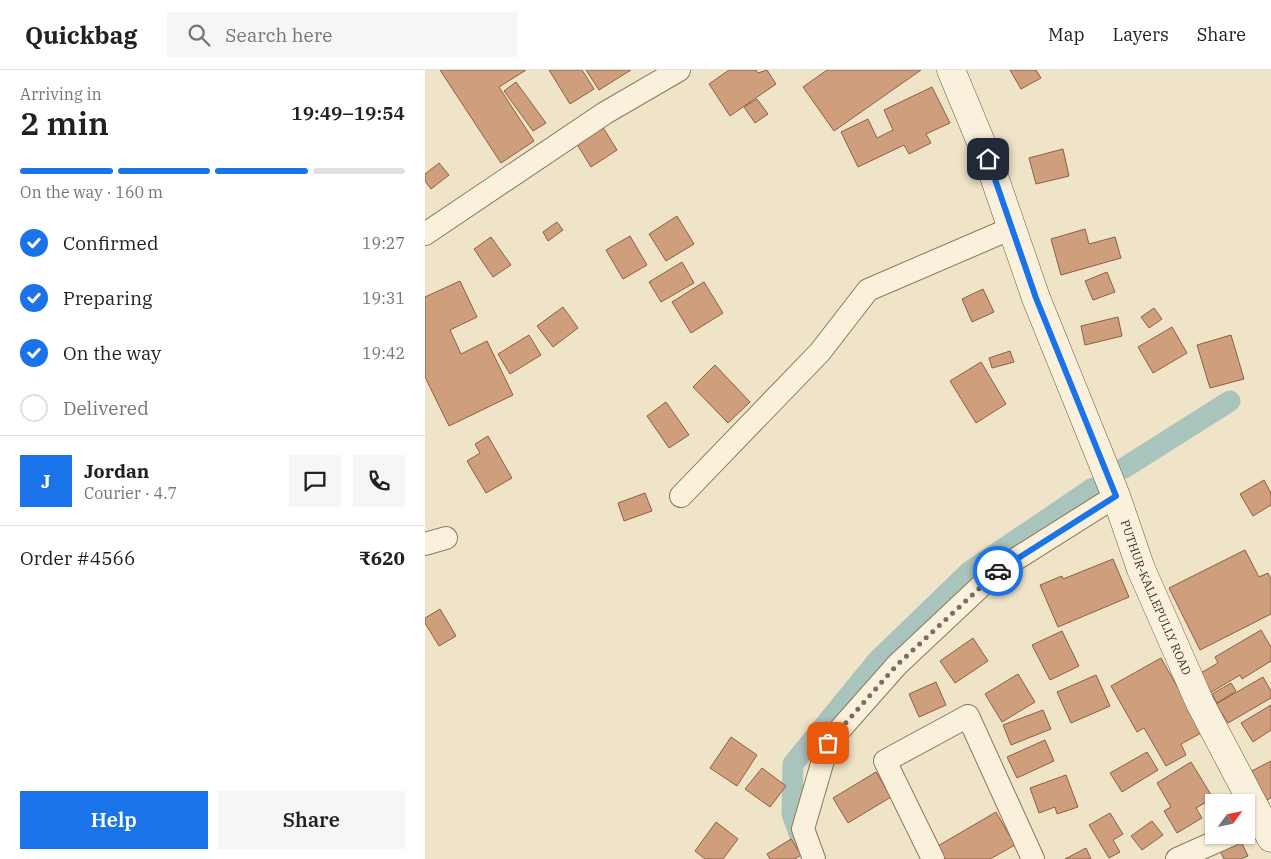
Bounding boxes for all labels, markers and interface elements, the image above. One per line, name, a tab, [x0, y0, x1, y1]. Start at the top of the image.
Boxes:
search box	[167, 12, 517, 57]
text: Quickbag	[25, 19, 137, 51]
icon: search	[185, 21, 213, 49]
text: Search here	[225, 23, 332, 47]
text: Map	[1048, 23, 1085, 46]
text: Layers	[1113, 23, 1169, 46]
text: Share	[1197, 23, 1246, 46]
text: Arriving in	[20, 84, 102, 104]
text: 19:49–19:54	[291, 101, 405, 125]
text: 2 min	[20, 102, 109, 144]
pin	[967, 138, 1009, 180]
icon: home	[974, 145, 1002, 173]
text: On the way · 160 m	[20, 182, 163, 202]
icon: check	[20, 229, 48, 257]
text: Confirmed	[63, 231, 158, 255]
text: 19:27	[362, 233, 405, 253]
icon: check	[20, 284, 48, 312]
text: Preparing	[63, 286, 152, 310]
text: 19:31	[362, 288, 405, 308]
icon: check	[20, 339, 48, 367]
text: On the way	[63, 341, 161, 365]
text: 19:42	[362, 343, 405, 363]
text: Delivered	[63, 396, 149, 420]
button: chat	[289, 455, 341, 507]
button: phone	[353, 455, 405, 507]
text: Jordan	[84, 459, 149, 483]
text: J	[41, 469, 51, 493]
text: Courier · 4.7	[84, 483, 177, 503]
street label: PUTHUR-KALLEPULLY ROAD	[1118, 518, 1195, 677]
text: Order #4566	[20, 546, 135, 570]
text: ₹620	[359, 546, 405, 570]
courier	[973, 546, 1023, 596]
icon: car	[984, 557, 1012, 585]
pin	[807, 722, 849, 764]
icon: bag	[814, 729, 842, 757]
button: Help	[20, 791, 208, 849]
button: Share	[218, 791, 405, 849]
north arrow	[1205, 794, 1255, 844]
map controls	[1205, 794, 1255, 844]

